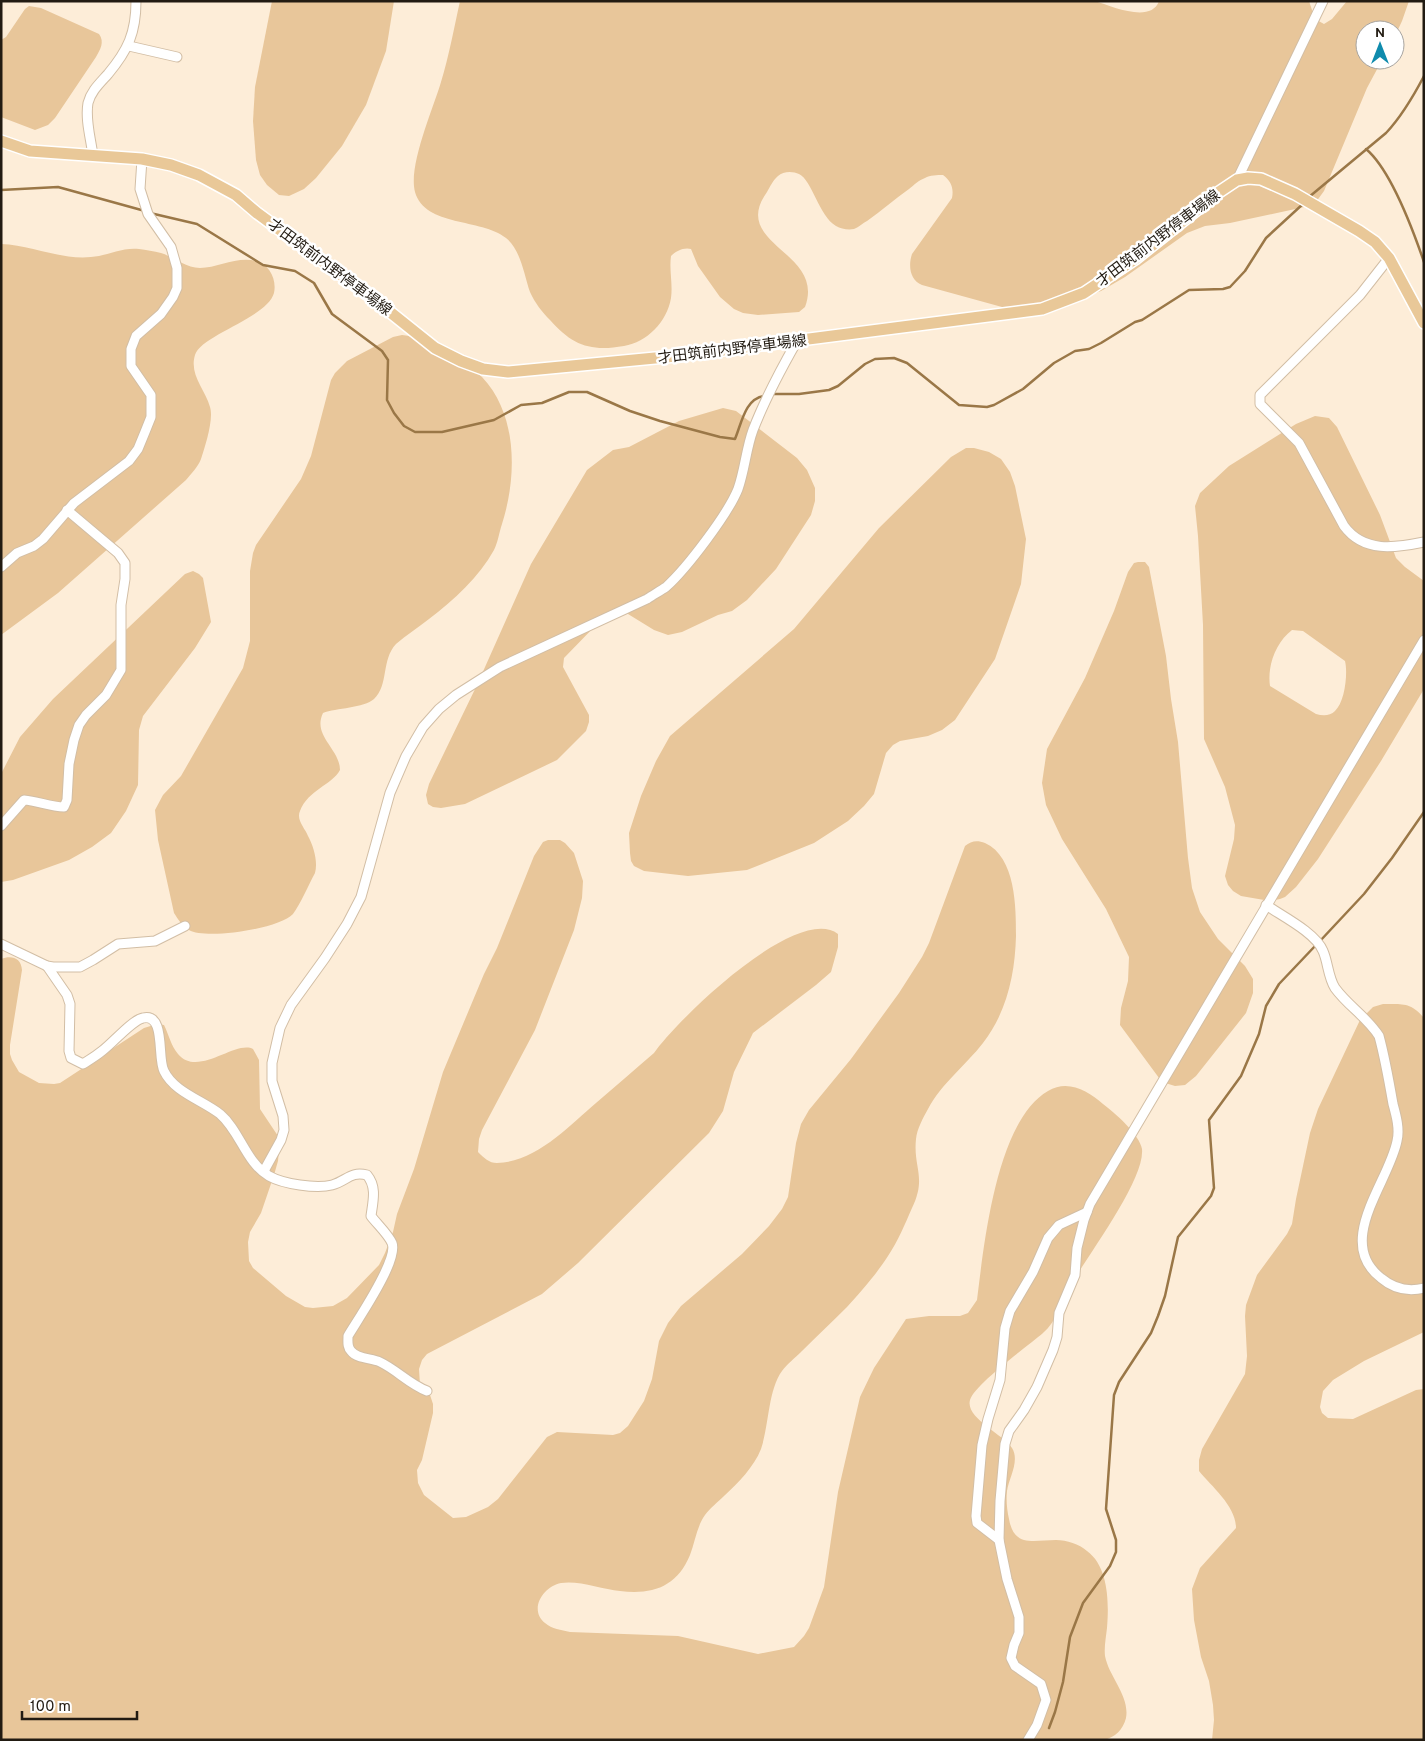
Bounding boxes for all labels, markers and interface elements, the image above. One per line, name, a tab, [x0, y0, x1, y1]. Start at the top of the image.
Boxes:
north arrow	[1355, 20, 1405, 70]
text: N	[1375, 25, 1385, 42]
street label: 才田筑前内野停車場線	[1093, 186, 1225, 292]
street label: 才田筑前内野停車場線	[263, 215, 395, 321]
street label: 才田筑前内野停車場線	[656, 331, 808, 369]
scale bar	[22, 1688, 138, 1720]
text: 100 m	[30, 1698, 71, 1717]

